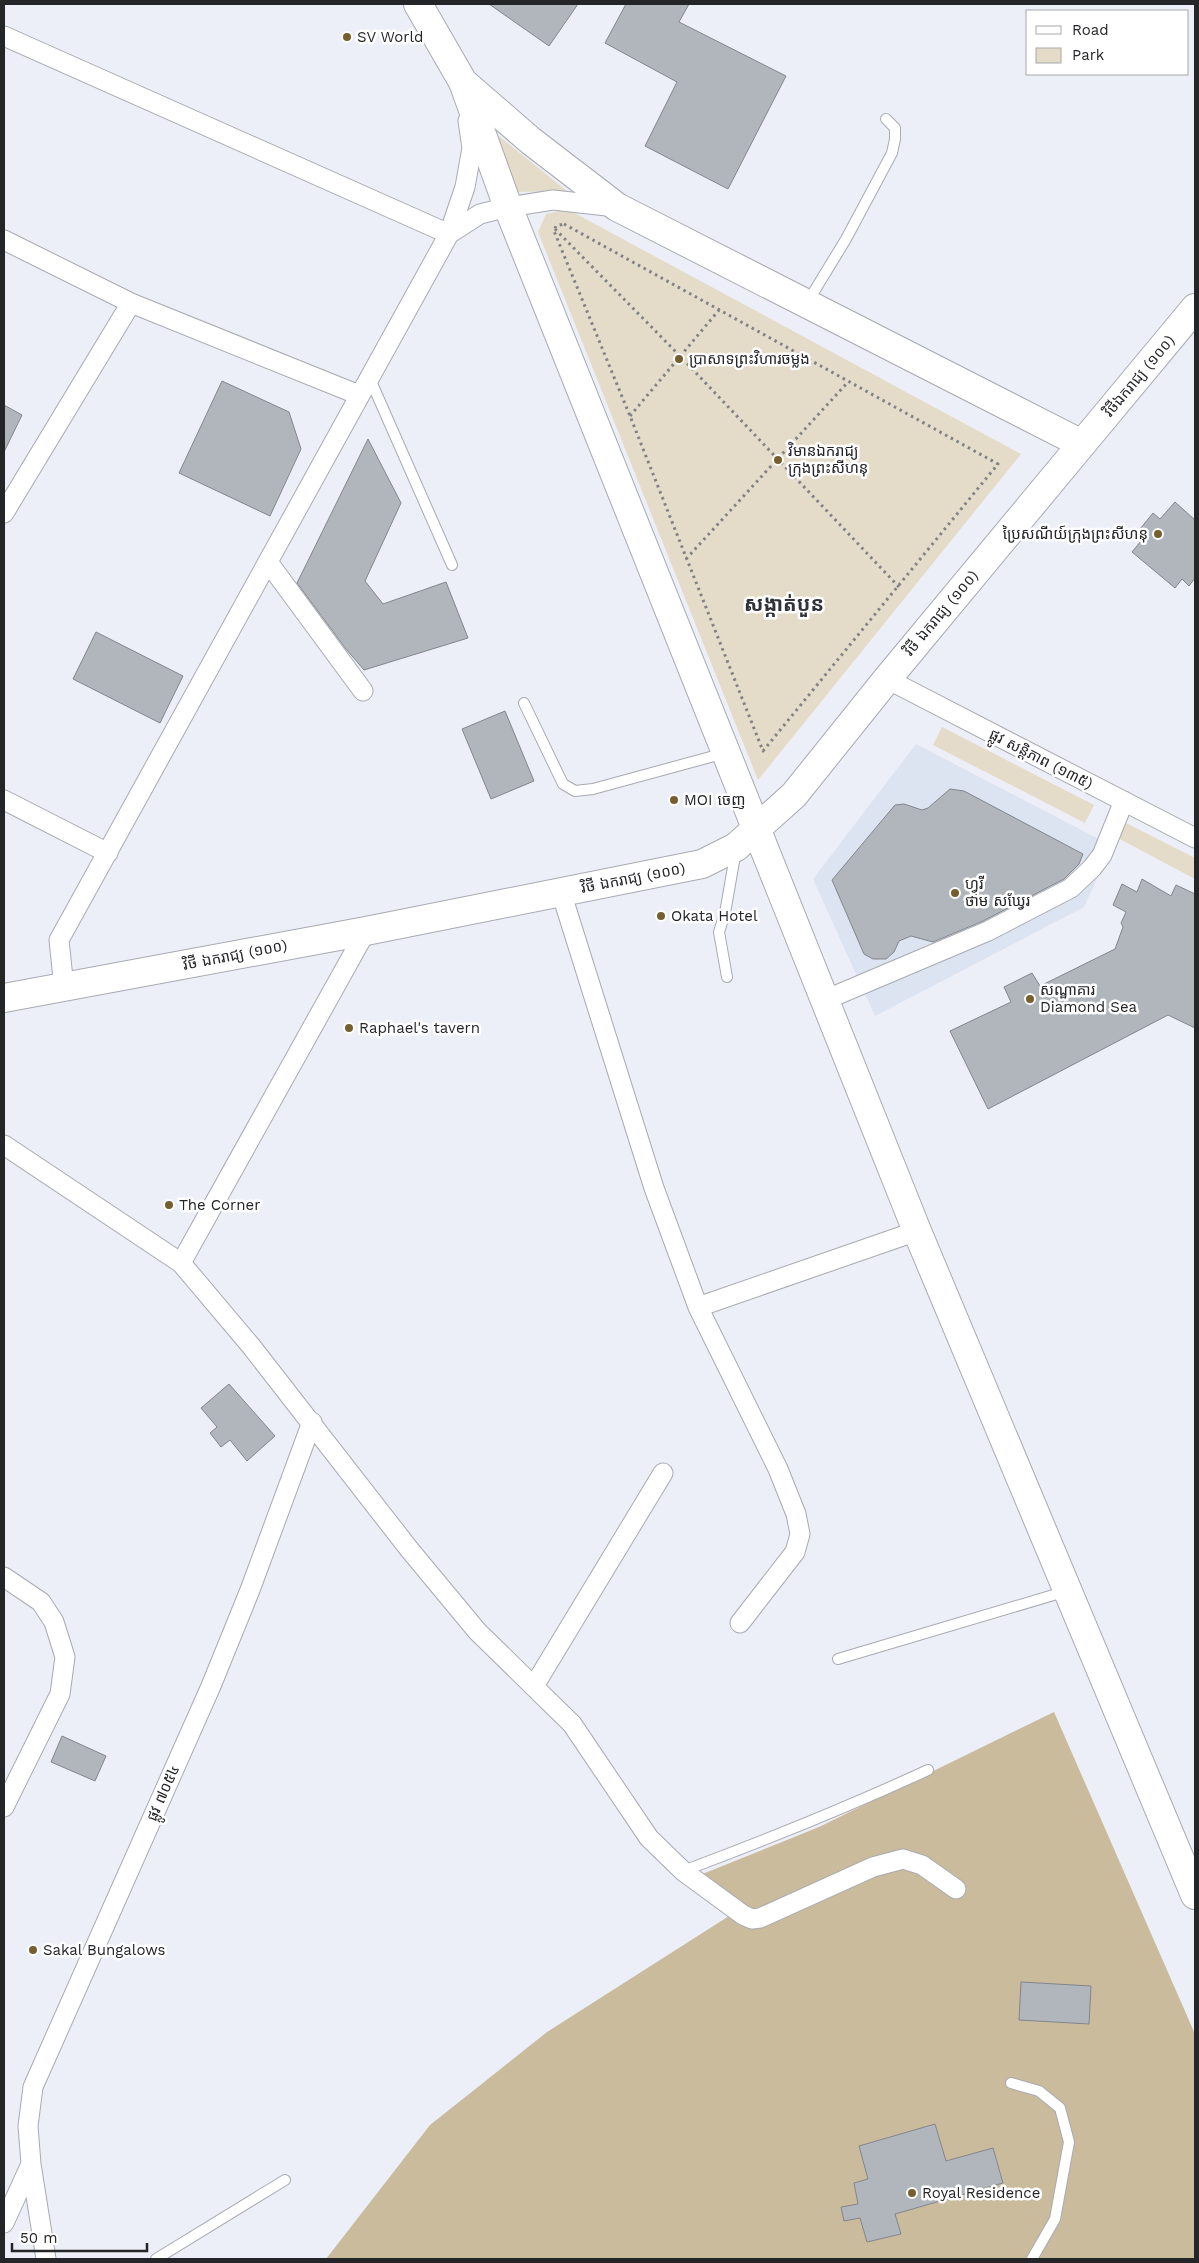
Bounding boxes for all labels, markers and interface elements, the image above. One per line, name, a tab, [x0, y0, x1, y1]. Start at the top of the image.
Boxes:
legend	[1026, 10, 1189, 75]
text: Road	[1072, 21, 1109, 39]
place label: SV World	[357, 28, 423, 46]
marker: SV World	[341, 31, 353, 43]
text: Park	[1072, 46, 1105, 64]
street label: វិថីឯករាជ្យ (១០០)	[1099, 331, 1178, 421]
place label: ប្រាសាទព្រះវិហារចម្លង	[689, 349, 810, 368]
marker: ប្រាសាទព្រះវិហារចម្លង	[673, 353, 685, 365]
place label: វិមានឯករាជ្យ ក្រុងព្រះសីហនុ	[788, 441, 868, 477]
marker: វិមានឯករាជ្យ ក្រុងព្រះសីហនុ	[772, 454, 784, 466]
place label: ប្រៃសណីយ៍ក្រុងព្រះសីហនុ	[1003, 525, 1148, 543]
marker: ប្រៃសណីយ៍ក្រុងព្រះសីហនុ	[1152, 528, 1164, 540]
street label: វិថី ឯករាជ្យ (១០០)	[899, 566, 982, 659]
district label: សង្កាត់បួន	[744, 592, 824, 617]
street label: ផ្លូវ សន្តិភាព (១៣៥)	[984, 725, 1096, 797]
place label: MOI ចេញ	[684, 791, 745, 809]
marker: MOI ចេញ	[668, 794, 680, 806]
street label: វិថី ឯករាជ្យ (១០០)	[579, 858, 687, 897]
place label: ហ្វូរី ថាម សឃ្វែរ	[965, 875, 1030, 910]
marker: ហ្វូរី ថាម សឃ្វែរ	[949, 887, 961, 899]
place label: Okata Hotel	[671, 907, 758, 925]
marker: Okata Hotel	[655, 910, 667, 922]
street label: វិថី ឯករាជ្យ (១០០)	[181, 935, 289, 974]
place label: សណ្ឋាគារ Diamond Sea	[1040, 981, 1138, 1016]
marker: សណ្ឋាគារ Diamond Sea	[1024, 993, 1036, 1005]
place label: Raphael's tavern	[359, 1019, 480, 1037]
marker: Raphael's tavern	[343, 1022, 355, 1034]
place label: The Corner	[179, 1196, 260, 1214]
marker: The Corner	[163, 1199, 175, 1211]
street label: ផ្លូវ ៧០៥៤	[143, 1762, 187, 1826]
place label: Sakal Bungalows	[43, 1941, 166, 1959]
marker: Sakal Bungalows	[27, 1944, 39, 1956]
place label: Royal Residence	[922, 2184, 1040, 2202]
marker: Royal Residence	[906, 2187, 918, 2199]
scale bar	[12, 2220, 148, 2252]
text: 50 m	[20, 2229, 57, 2247]

